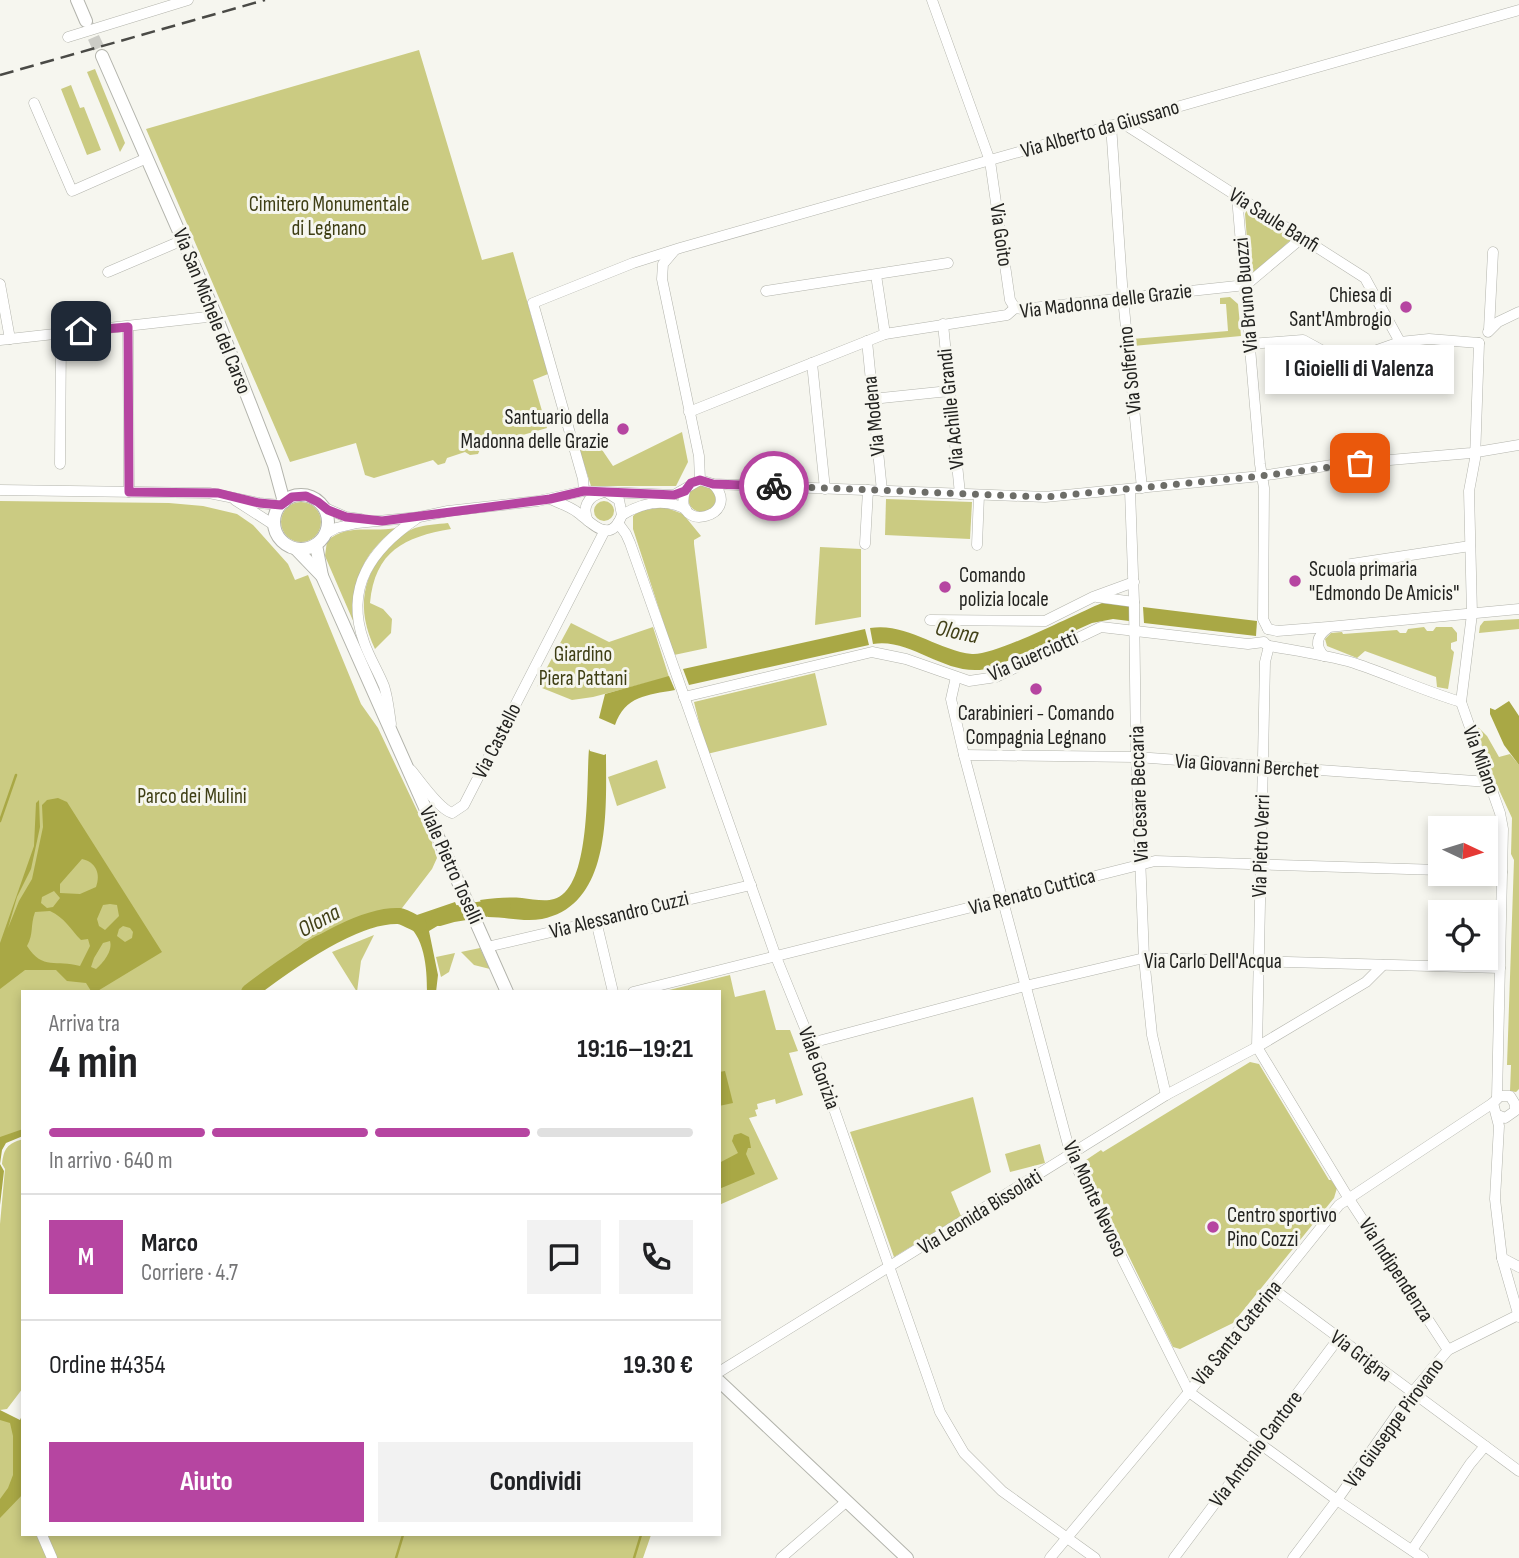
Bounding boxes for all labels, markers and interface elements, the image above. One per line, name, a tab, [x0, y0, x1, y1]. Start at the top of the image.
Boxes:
street label: Via Alberto da Giussano	[1018, 94, 1182, 164]
street label: Via Saule Banfi	[1224, 182, 1324, 258]
park label: Cimitero Monumentale di Legnano	[249, 192, 409, 241]
street label: Via Goito	[984, 202, 1018, 268]
street label: Via San Michele del Carso	[167, 225, 257, 397]
street label: Via Bruno Buozzi	[1229, 236, 1263, 354]
street label: Via Madonna delle Grazie	[1019, 278, 1193, 324]
place label: Chiesa di Sant'Ambrogio	[1289, 283, 1392, 332]
marker: Chiesa di Sant'Ambrogio	[1398, 299, 1414, 315]
pin	[51, 301, 111, 361]
icon: home	[62, 312, 100, 350]
street label: Via Solferino	[1113, 325, 1147, 415]
callout: I Gioielli di Valenza	[1266, 344, 1454, 393]
street label: Via Achille Grandi	[932, 348, 970, 470]
text: I Gioielli di Valenza	[1285, 355, 1434, 383]
street label: Via Modena	[857, 375, 891, 457]
place label: Santuario della Madonna delle Grazie	[461, 405, 609, 454]
marker: Santuario della Madonna delle Grazie	[615, 421, 631, 437]
pin	[1330, 433, 1390, 493]
icon: bag	[1341, 444, 1379, 482]
courier	[739, 451, 809, 521]
icon: bike	[755, 467, 793, 505]
place label: Scuola primaria "Edmondo De Amicis"	[1309, 557, 1459, 606]
place label: Comando polizia locale	[959, 563, 1049, 612]
marker: Scuola primaria "Edmondo De Amicis"	[1287, 573, 1303, 589]
marker: Comando polizia locale	[937, 579, 953, 595]
water label: Olona	[933, 614, 982, 650]
street label: Via Guerciotti	[984, 625, 1082, 687]
park label: Giardino Piera Pattani	[539, 642, 627, 691]
marker: Carabinieri - Comando Compagnia Legnano	[1028, 681, 1044, 697]
street label: Via Castello	[467, 699, 527, 783]
place label: Carabinieri - Comando Compagnia Legnano	[958, 701, 1114, 750]
street label: Via Milano	[1457, 722, 1505, 798]
street label: Via Cesare Beccaria	[1124, 725, 1154, 863]
street label: Via Giovanni Berchet	[1174, 748, 1320, 784]
park label: Parco dei Mulini	[137, 784, 247, 809]
street label: Via Pietro Verri	[1247, 794, 1275, 898]
street label: Viale Pietro Toselli	[414, 802, 488, 928]
north arrow	[1428, 816, 1498, 886]
map controls	[1428, 816, 1498, 970]
street label: Via Renato Cuttica	[966, 863, 1098, 921]
street label: Via Alessandro Cuzzi	[547, 886, 691, 944]
water label: Olona	[293, 898, 345, 944]
button: locate	[1428, 900, 1498, 970]
street label: Via Carlo Dell'Acqua	[1144, 949, 1282, 974]
text: Arriva tra	[49, 1010, 120, 1038]
street label: Viale Gorizia	[793, 1023, 845, 1113]
text: 19:16–19:21	[577, 1034, 693, 1065]
text: 4 min	[49, 1036, 138, 1091]
street label: Via Monte Nevoso	[1057, 1137, 1133, 1261]
text: In arrivo · 640 m	[49, 1147, 172, 1175]
street label: Via Leonida Bissolati	[913, 1164, 1047, 1260]
place label: Centro sportivo Pino Cozzi	[1227, 1203, 1337, 1252]
street label: Via Indipendenza	[1353, 1213, 1439, 1327]
marker: Centro sportivo Pino Cozzi	[1205, 1219, 1221, 1235]
button: chat	[527, 1220, 601, 1294]
button: phone	[619, 1220, 693, 1294]
text: Marco	[141, 1228, 198, 1259]
text: M	[78, 1242, 94, 1273]
text: Corriere · 4.7	[141, 1259, 238, 1287]
street label: Via Santa Caterina	[1187, 1275, 1287, 1391]
street label: Via Grigna	[1325, 1325, 1397, 1387]
text: Ordine #4354	[49, 1350, 165, 1381]
text: 19.30 €	[624, 1350, 693, 1381]
street label: Via Giuseppe Pirovano	[1339, 1353, 1449, 1493]
street label: Via Antonio Cantore	[1204, 1386, 1308, 1512]
button: Aiuto	[49, 1442, 364, 1522]
button: Condividi	[378, 1442, 693, 1522]

